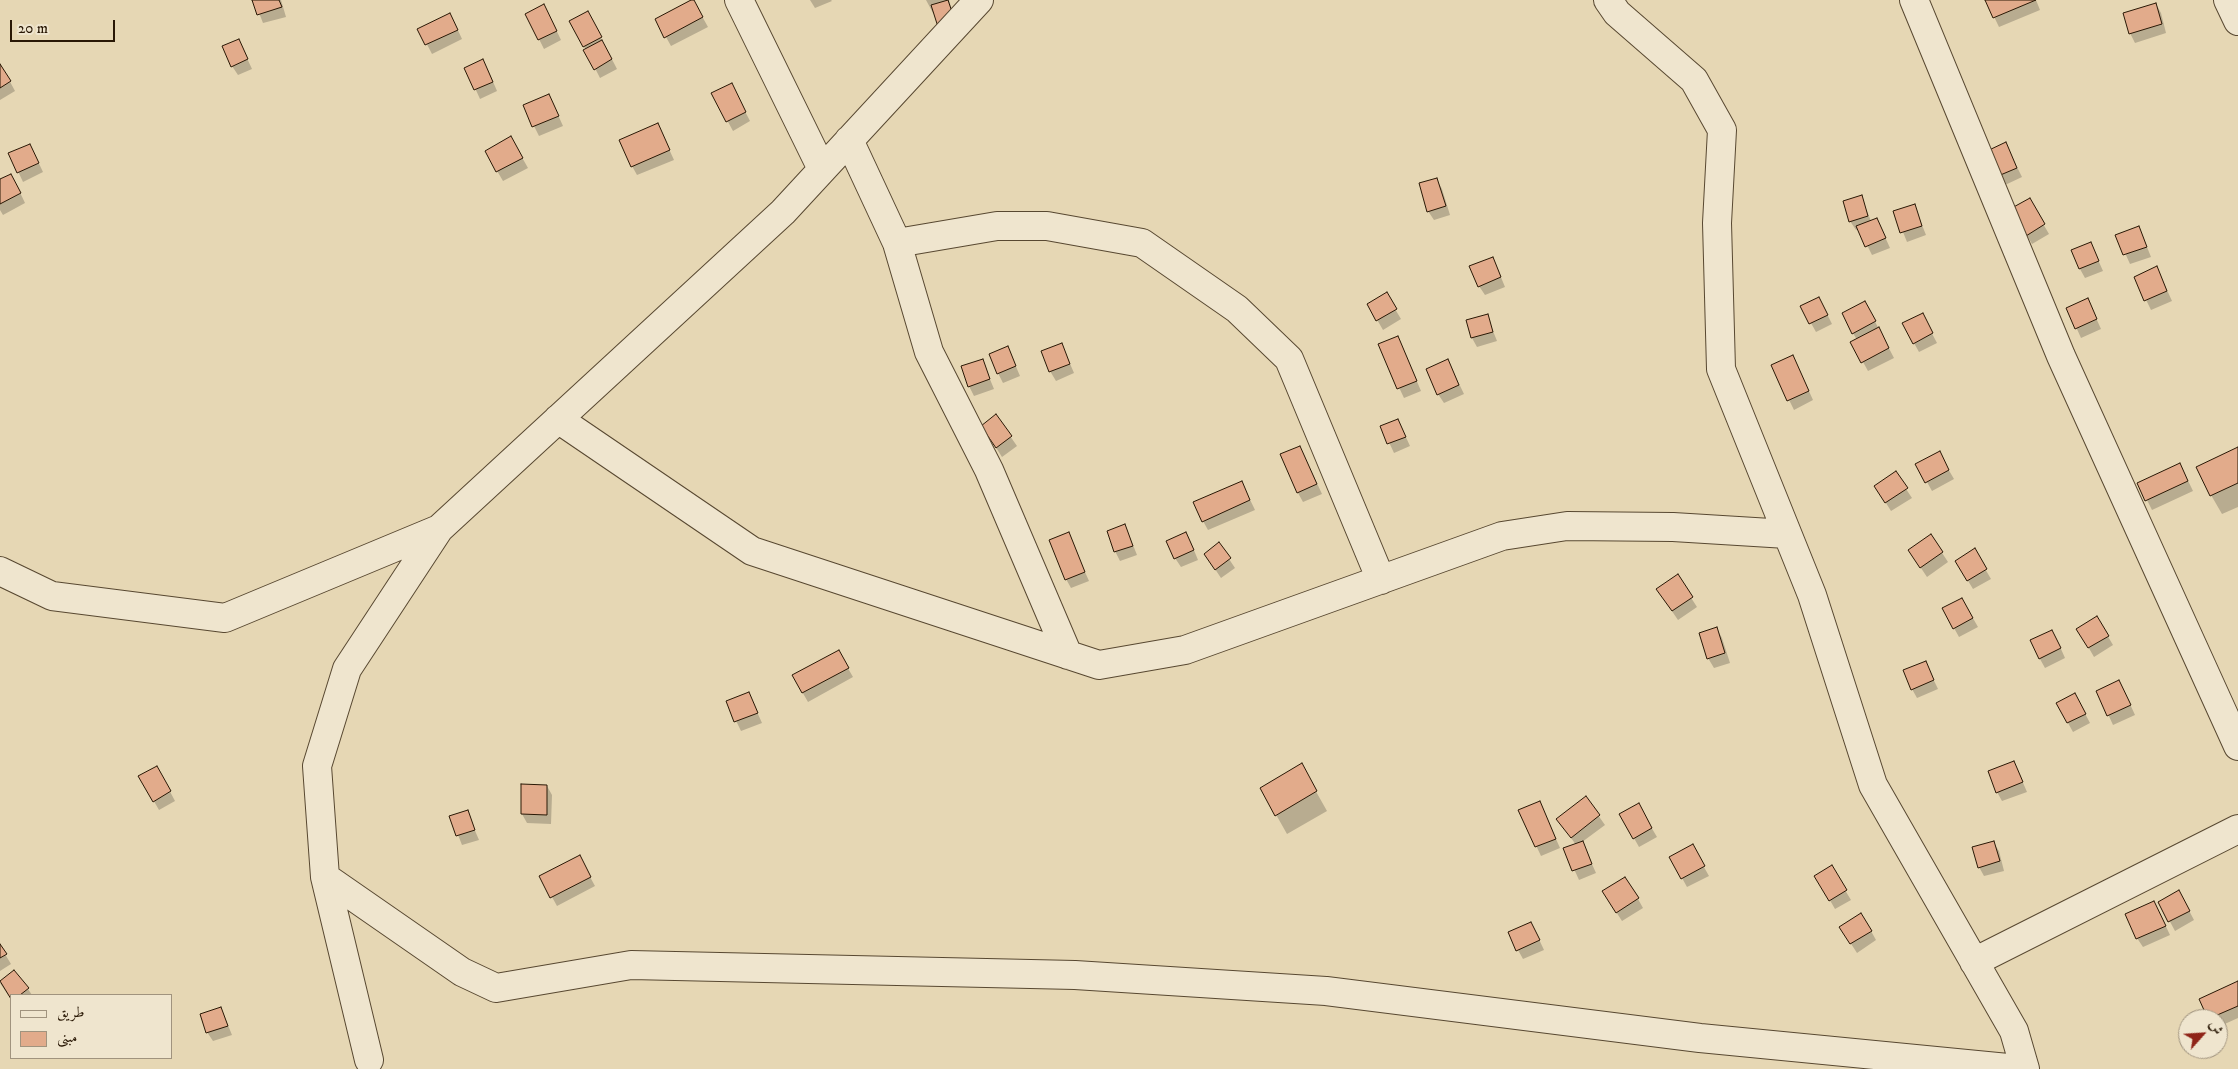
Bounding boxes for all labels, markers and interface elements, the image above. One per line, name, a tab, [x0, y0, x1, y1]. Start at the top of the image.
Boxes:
scale bar	[12, 10, 118, 42]
text: 20 m	[18, 19, 48, 38]
legend	[10, 994, 172, 1059]
text: طريق	[57, 1003, 84, 1022]
north arrow	[2178, 1009, 2228, 1059]
text: ش	[2204, 1018, 2227, 1038]
text: مبنى	[57, 1028, 77, 1047]

